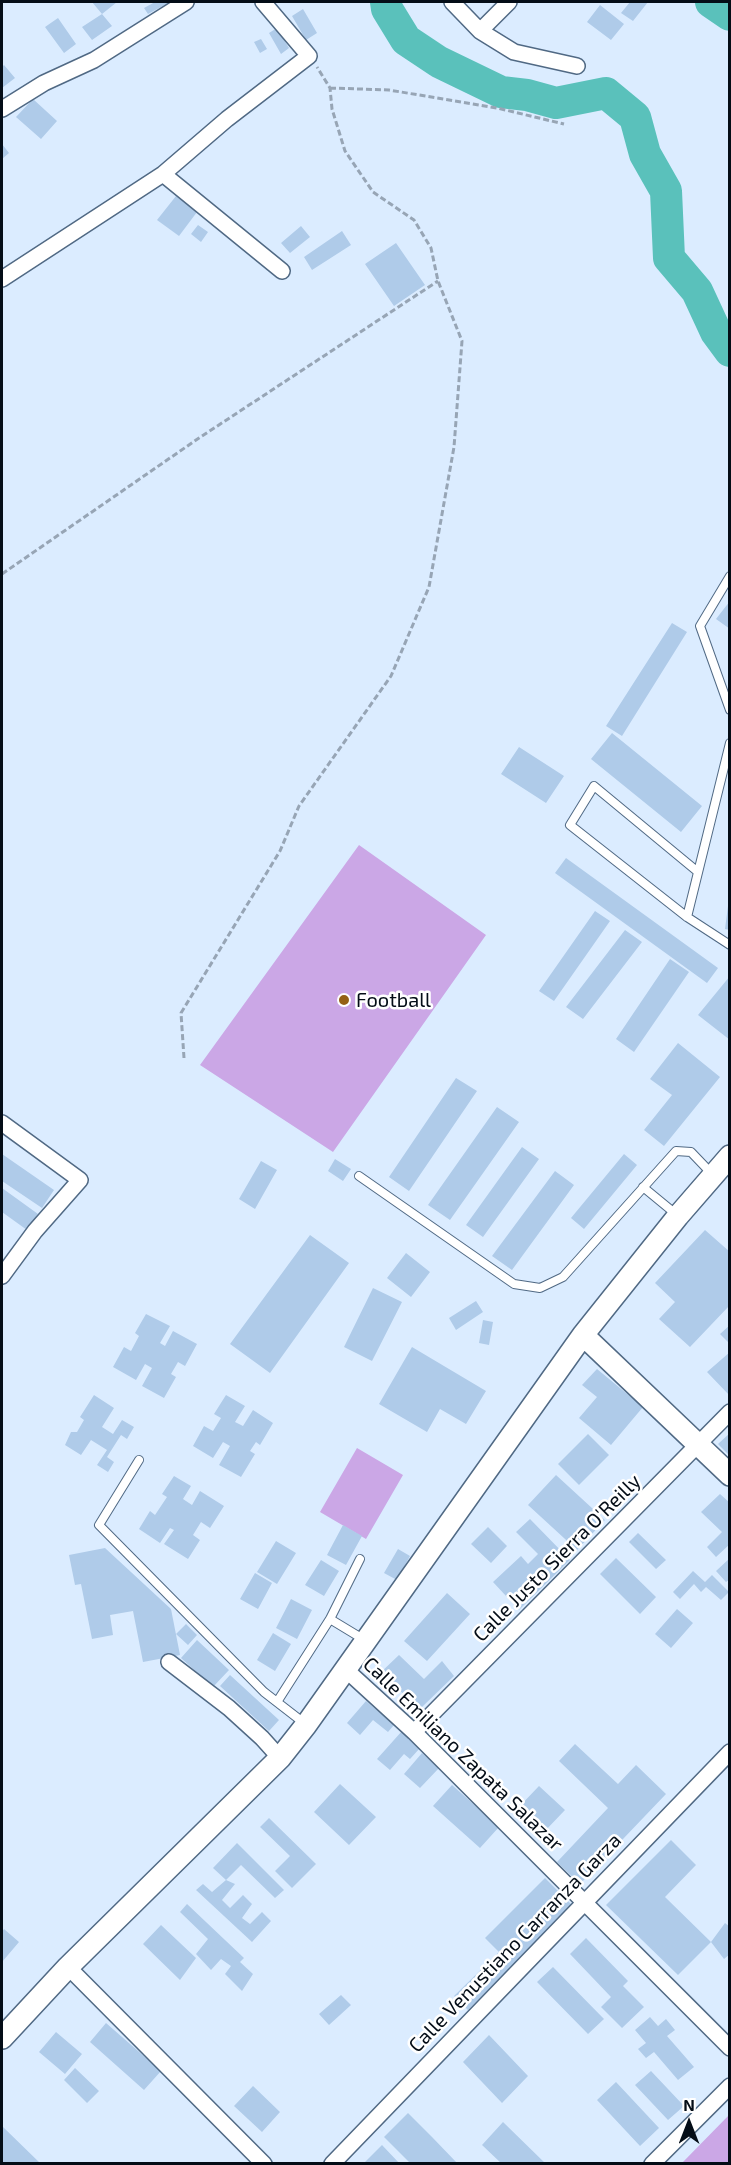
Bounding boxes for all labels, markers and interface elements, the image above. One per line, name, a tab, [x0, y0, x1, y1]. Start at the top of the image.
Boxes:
place label: Football	[356, 988, 431, 1012]
marker: Football	[337, 993, 351, 1007]
street label: Calle Justo Sierra O'Reilly	[468, 1469, 646, 1647]
street label: Calle Emiliano Zapata Salazar	[358, 1652, 568, 1856]
street label: Calle Venustiano Carranza Garza	[404, 1828, 626, 2058]
north arrow	[659, 2093, 719, 2153]
text: N	[683, 2095, 695, 2114]

